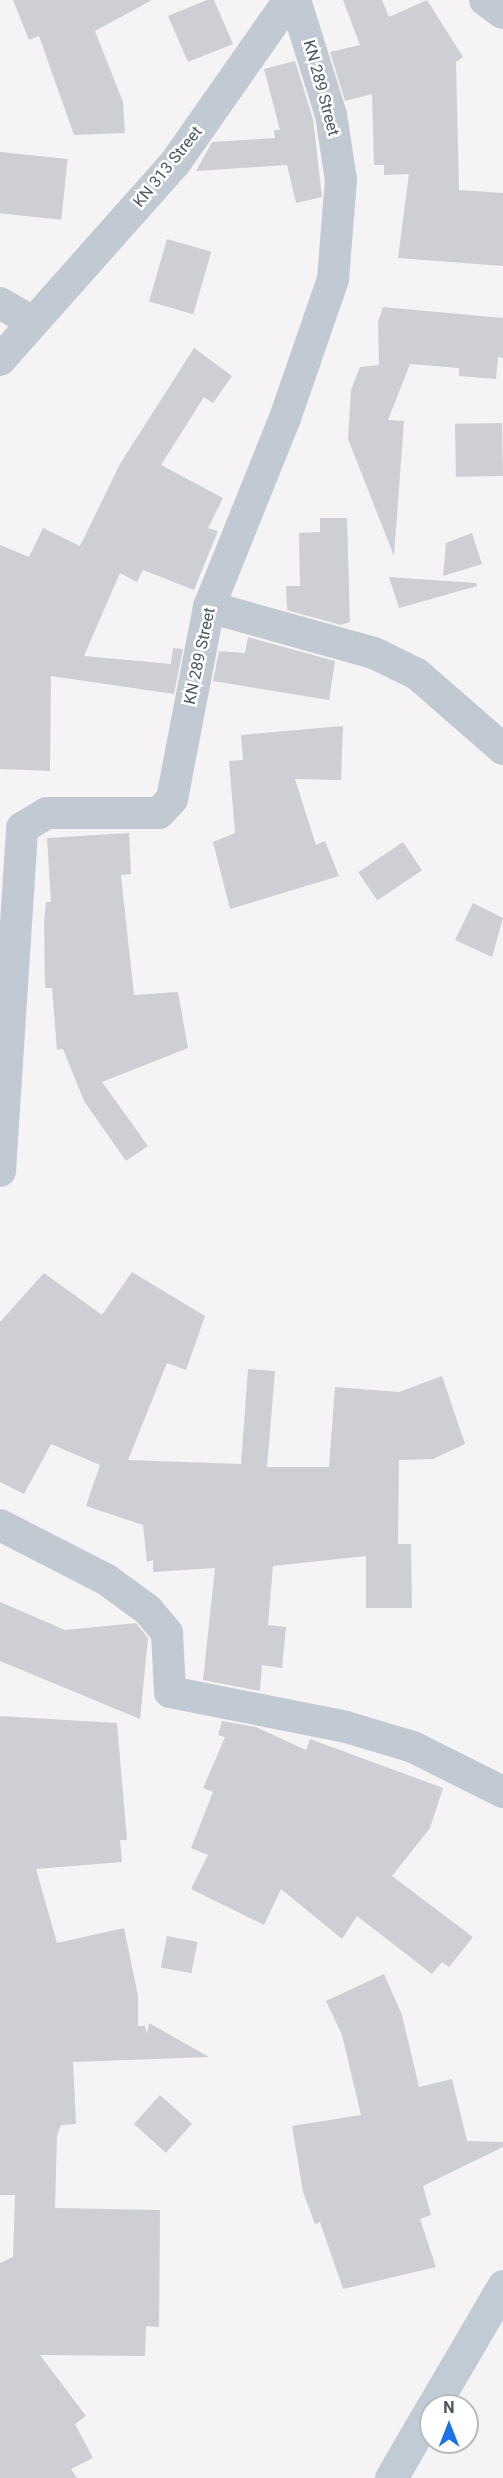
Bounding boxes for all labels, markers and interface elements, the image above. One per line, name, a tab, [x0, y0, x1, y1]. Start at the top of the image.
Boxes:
street label: KN 289 Street	[299, 38, 343, 138]
street label: KN 313 Street	[130, 123, 206, 211]
street label: KN 289 Street	[180, 606, 220, 706]
north arrow	[419, 2394, 479, 2454]
text: N	[443, 2398, 455, 2417]

